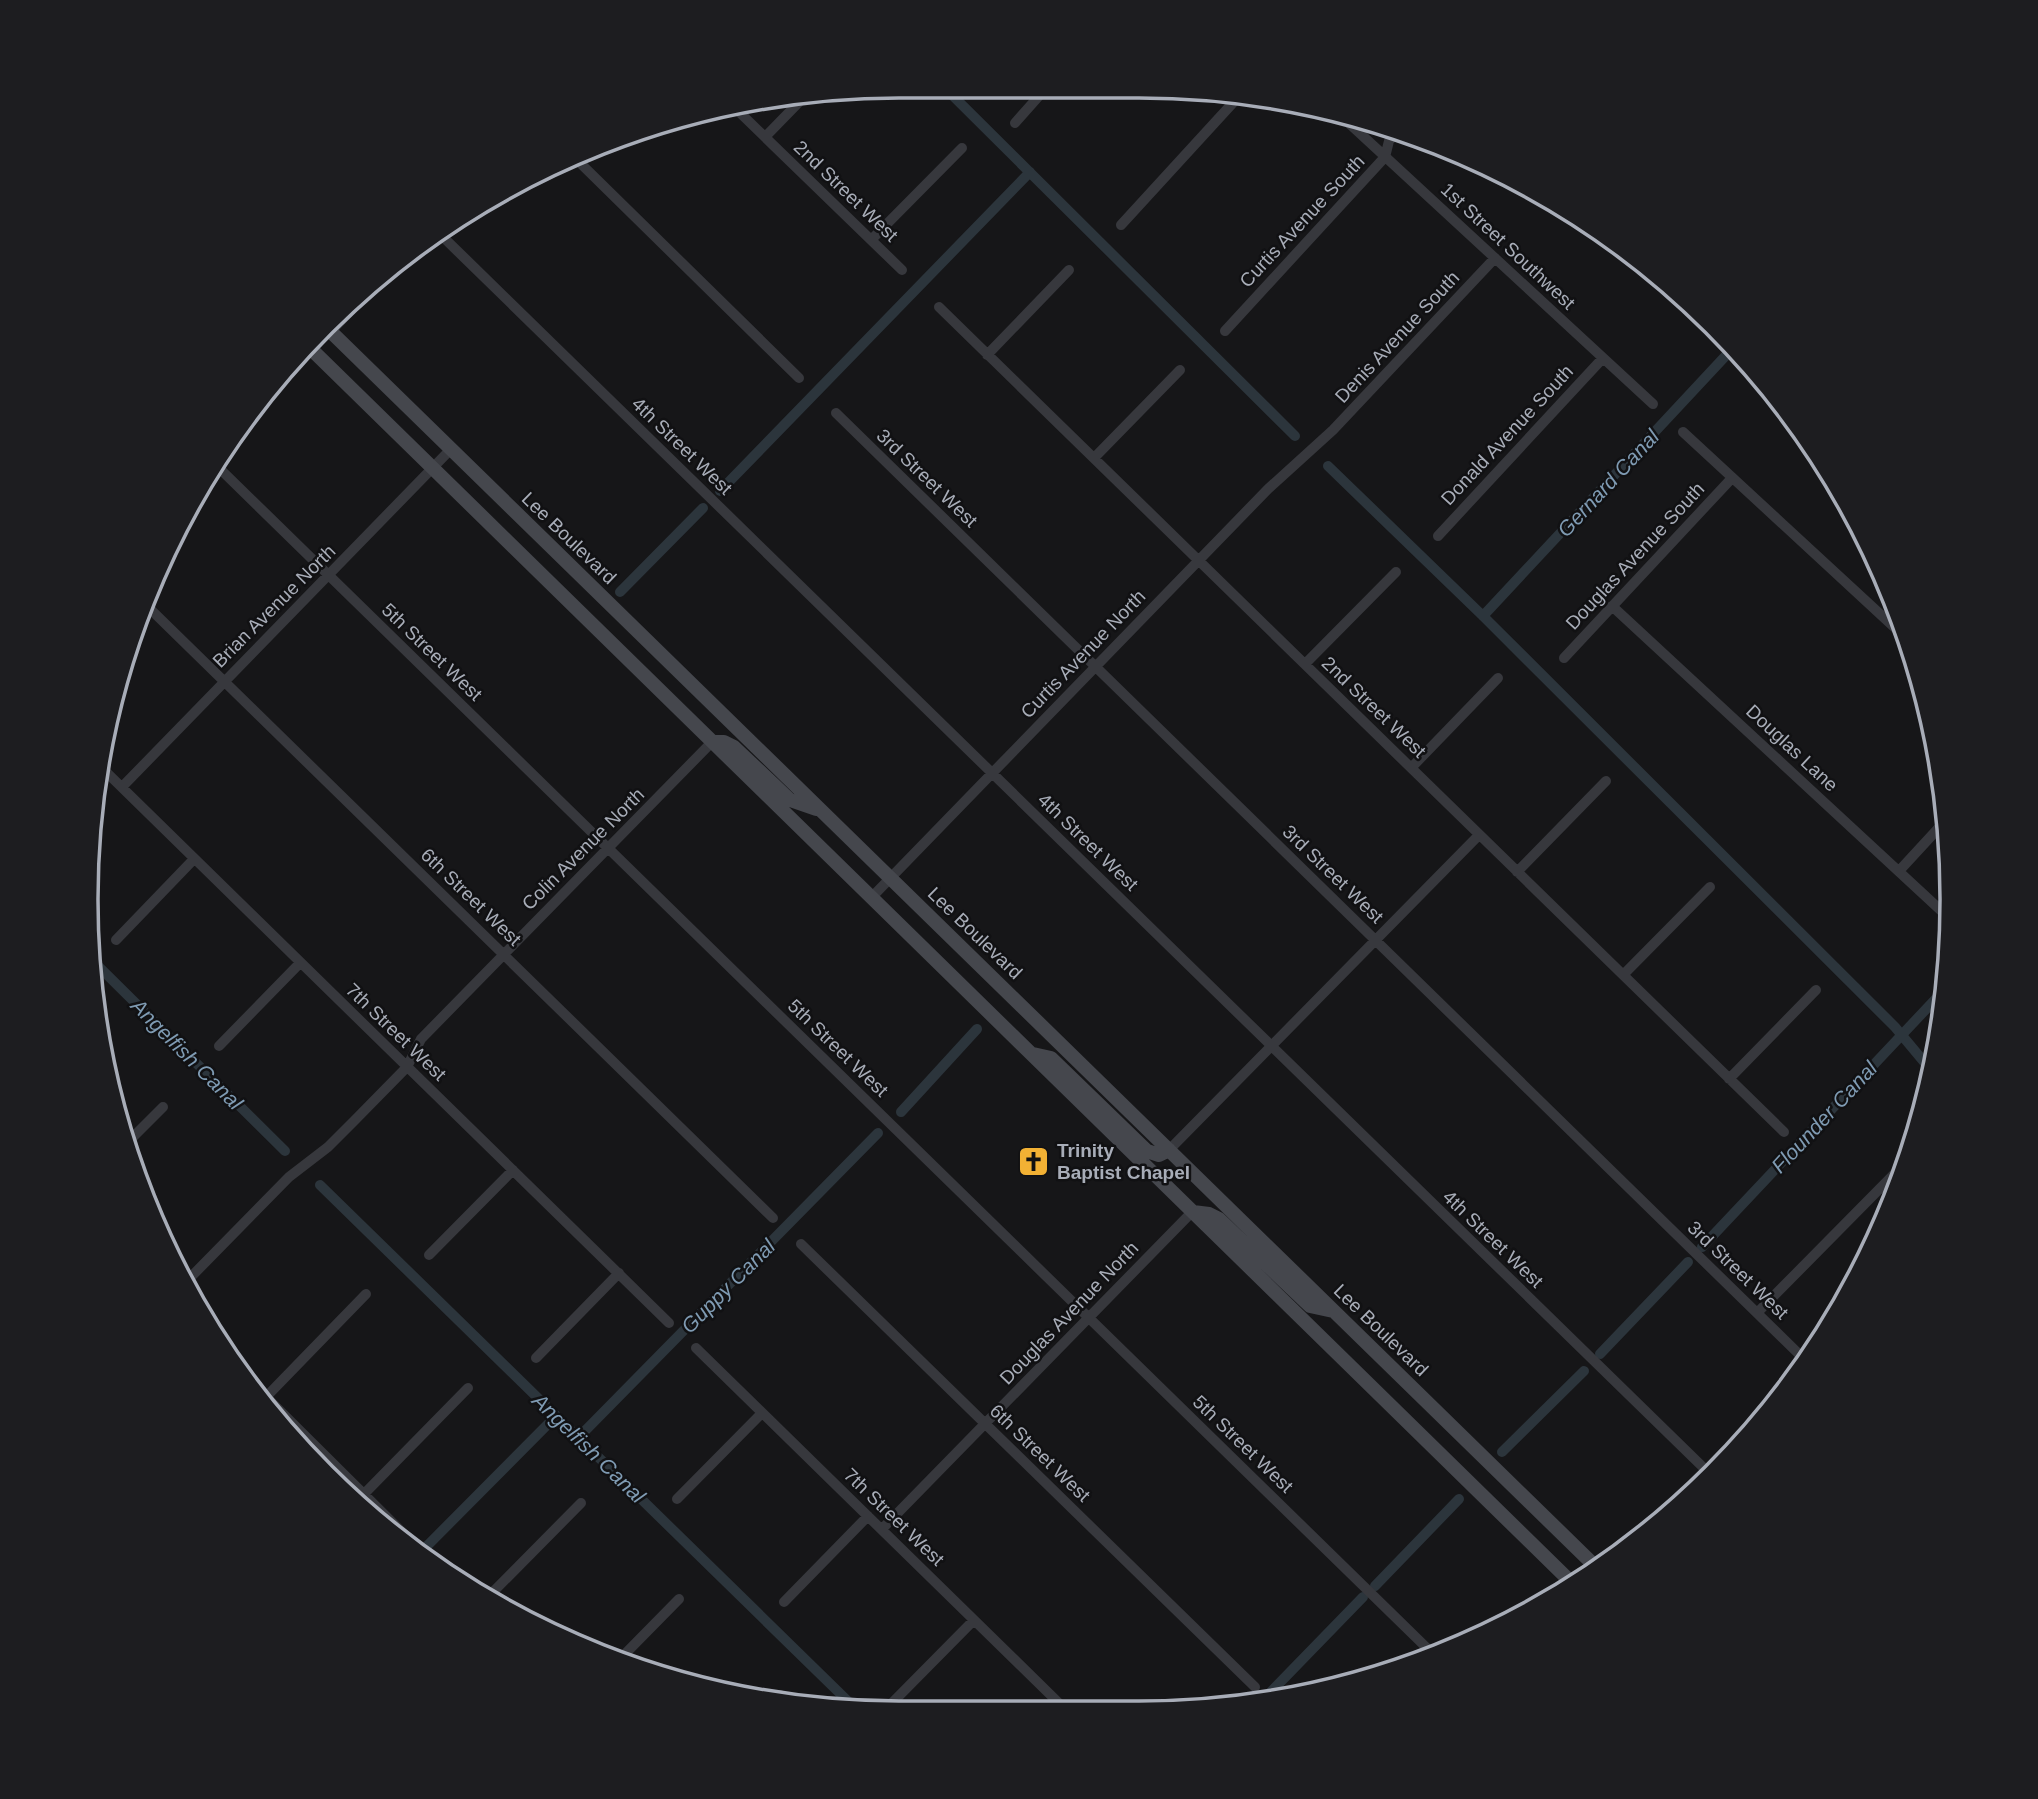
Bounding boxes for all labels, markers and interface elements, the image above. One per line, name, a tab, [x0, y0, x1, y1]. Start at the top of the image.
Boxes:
street label: 2nd Street West	[790, 136, 903, 246]
street label: Curtis Avenue South	[1235, 151, 1369, 291]
street label: 1st Street Southwest	[1437, 179, 1580, 314]
street label: Denis Avenue South	[1331, 267, 1463, 407]
street label: Donald Avenue South	[1437, 361, 1577, 509]
street label: 4th Street West	[628, 393, 737, 499]
water label: Gernard Canal	[1553, 424, 1664, 541]
street label: 3rd Street West	[872, 425, 982, 532]
street label: Douglas Avenue South	[1562, 478, 1708, 634]
street label: Lee Boulevard	[518, 488, 620, 588]
street label: Brian Avenue North	[208, 540, 340, 672]
street label: Curtis Avenue North	[1017, 586, 1149, 722]
street label: 5th Street West	[378, 599, 487, 705]
street label: 2nd Street West	[1318, 652, 1431, 762]
street label: Douglas Lane	[1742, 700, 1842, 796]
street label: Colin Avenue North	[518, 784, 648, 914]
street label: 4th Street West	[1034, 789, 1143, 895]
street label: 3rd Street West	[1278, 821, 1388, 928]
street label: 6th Street West	[417, 844, 526, 950]
street label: Lee Boulevard	[924, 883, 1026, 983]
street label: 7th Street West	[342, 979, 451, 1085]
water label: Angelfish Canal	[125, 992, 248, 1115]
street label: 5th Street West	[784, 995, 893, 1101]
water label: Flounder Canal	[1767, 1056, 1882, 1177]
place label: Trinity Baptist Chapel	[1057, 1140, 1190, 1183]
church icon: Trinity Baptist Chapel	[1017, 1144, 1051, 1178]
street label: 4th Street West	[1439, 1186, 1548, 1292]
street label: 3rd Street West	[1683, 1217, 1793, 1324]
water label: Guppy Canal	[677, 1234, 780, 1337]
street label: Douglas Avenue North	[996, 1237, 1142, 1389]
street label: Lee Boulevard	[1330, 1280, 1432, 1380]
water label: Angelfish Canal	[527, 1387, 651, 1508]
street label: 5th Street West	[1189, 1391, 1298, 1497]
street label: 6th Street West	[986, 1400, 1095, 1506]
street label: 7th Street West	[840, 1464, 949, 1570]

